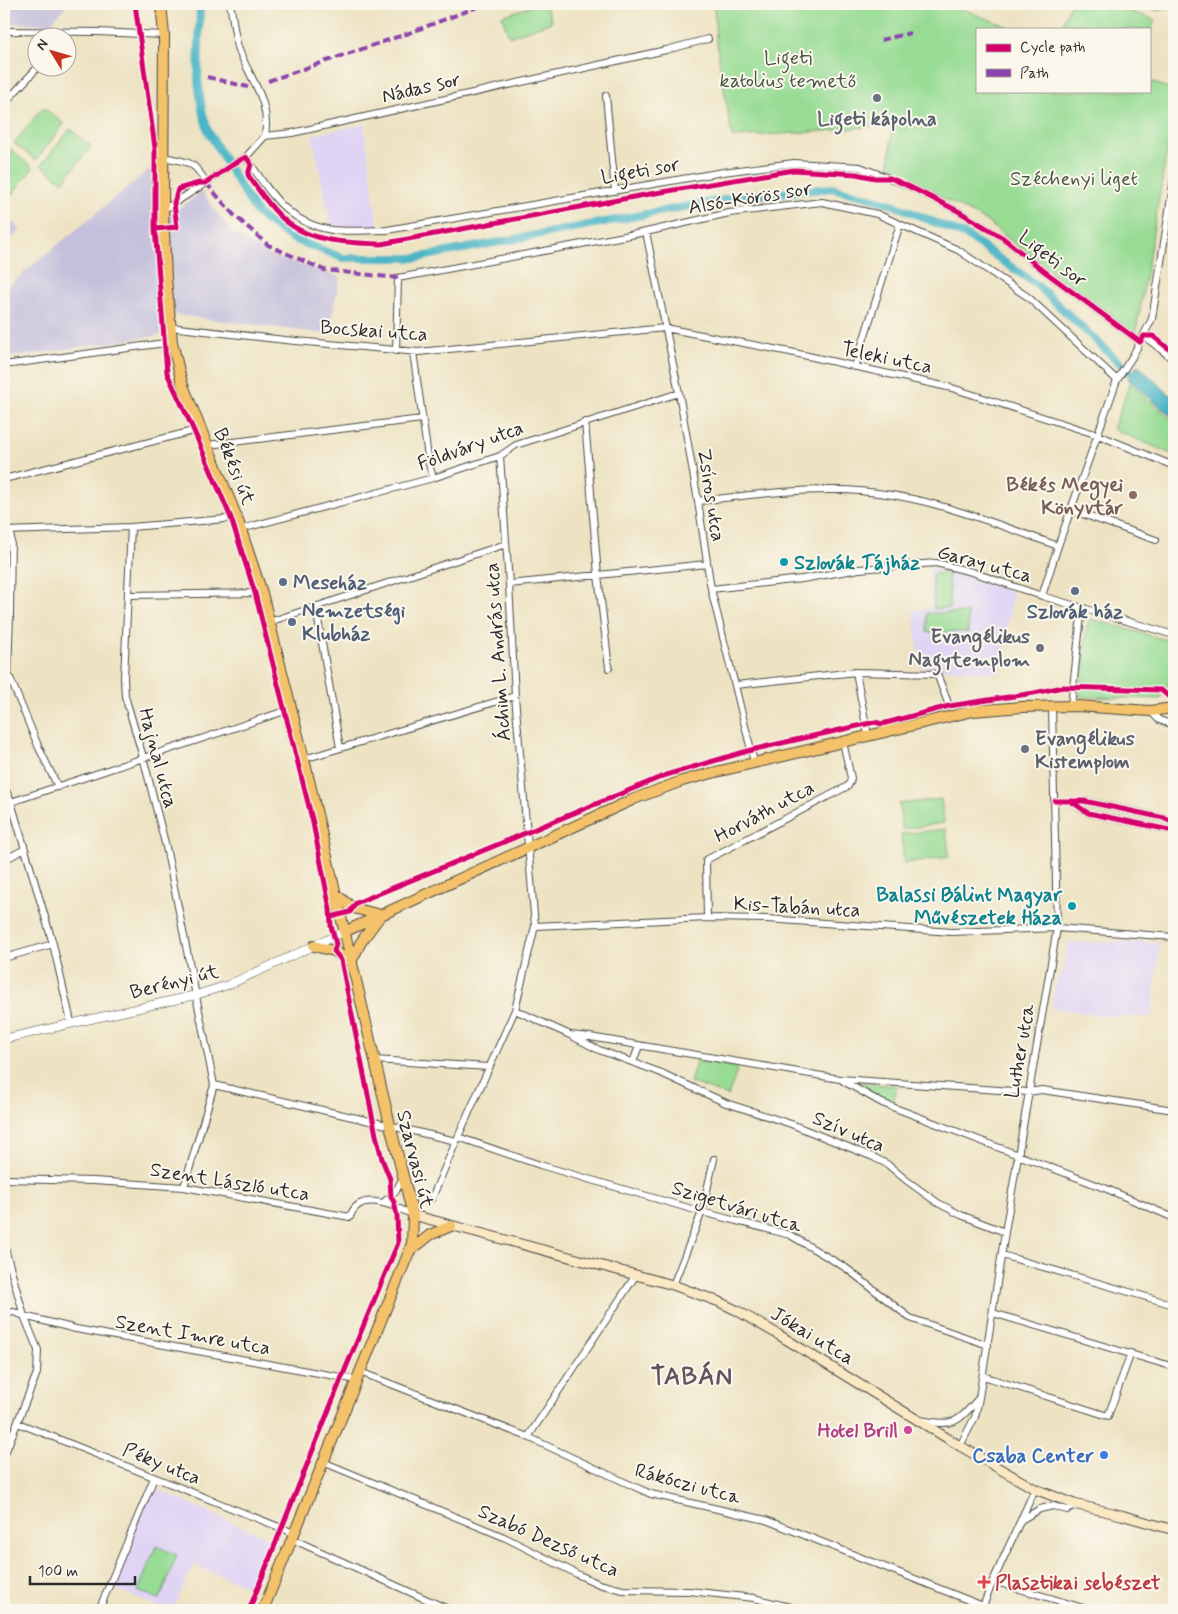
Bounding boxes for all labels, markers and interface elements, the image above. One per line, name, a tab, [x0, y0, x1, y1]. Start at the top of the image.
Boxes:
north arrow	[28, 28, 78, 78]
legend	[976, 28, 1150, 92]
text: N	[32, 36, 52, 54]
text: Cycle path	[1020, 38, 1085, 58]
park label: Ligeti katolius temető	[720, 45, 856, 95]
text: Path	[1020, 64, 1049, 84]
street label: Nádas sor	[379, 66, 464, 111]
marker: Ligeti kápolna	[871, 92, 883, 104]
place label: Ligeti kápolna	[817, 106, 937, 135]
street label: Ligeti sor	[599, 151, 683, 194]
park label: Széchenyi liget	[1010, 166, 1138, 193]
street label: Alsó-Körös sor	[686, 175, 815, 222]
street label: Ligeti sor	[1011, 225, 1092, 296]
street label: Bocskai utca	[319, 314, 429, 349]
street label: Teleki utca	[839, 336, 934, 381]
street label: Földváry utca	[414, 415, 527, 478]
street label: Békési út	[206, 424, 261, 509]
street label: Zsíros utca	[690, 447, 731, 544]
place label: Békés Megyei Könyvtár	[1006, 472, 1124, 522]
marker: Békés Megyei Könyvtár	[1127, 489, 1139, 501]
street label: Garay utca	[934, 539, 1035, 590]
place label: Szlovák Tájház	[794, 550, 920, 577]
marker: Szlovák Tájház	[778, 556, 790, 568]
street label: Áchim L. András utca	[479, 562, 518, 742]
place label: Meseház	[293, 570, 367, 597]
marker: Meseház	[277, 576, 289, 588]
marker: Szlovák ház	[1069, 585, 1081, 597]
place label: Nemzetségi Klubház	[302, 598, 406, 648]
place label: Szlovák ház	[1027, 599, 1123, 626]
marker: Nemzetségi Klubház	[286, 616, 298, 628]
place label: Evangélikus Nagytemplom	[909, 624, 1030, 676]
marker: Evangélikus Nagytemplom	[1034, 642, 1046, 654]
street label: Hajnal utca	[131, 705, 184, 812]
place label: Evangélikus Kistemplom	[1035, 726, 1135, 776]
marker: Evangélikus Kistemplom	[1019, 743, 1031, 755]
street label: Horváth utca	[710, 775, 819, 850]
place label: Balassi Bálint Magyar Művészetek Háza	[876, 882, 1063, 932]
street label: Kis-Tabán utca	[733, 891, 861, 924]
marker: Balassi Bálint Magyar Művészetek Háza	[1066, 900, 1078, 912]
street label: Berényi út	[127, 958, 222, 1007]
street label: Luther utca	[999, 1001, 1042, 1101]
street label: Szív utca	[808, 1105, 889, 1160]
street label: Szarvasi út	[389, 1107, 440, 1211]
street label: Szent László utca	[148, 1157, 311, 1208]
street label: Szigetvári utca	[668, 1175, 806, 1241]
street label: Jókai utca	[765, 1301, 859, 1372]
street label: Szent Imre utca	[113, 1309, 272, 1362]
district label: TABÁN	[651, 1361, 733, 1394]
place label: Hotel Brill	[817, 1418, 898, 1445]
marker: Hotel Brill	[902, 1424, 914, 1436]
street label: Péky utca	[119, 1437, 204, 1492]
place label: Csaba Center	[972, 1443, 1095, 1470]
marker: Csaba Center	[1098, 1449, 1110, 1461]
street label: Rákóczi utca	[632, 1457, 744, 1512]
street label: Szabó Dezső utca	[474, 1498, 623, 1585]
scale bar	[30, 1554, 135, 1586]
text: 100 m	[38, 1562, 78, 1582]
place label: Plasztikai sebészet	[995, 1570, 1161, 1597]
marker: Plasztikai sebészet	[977, 1575, 991, 1589]

